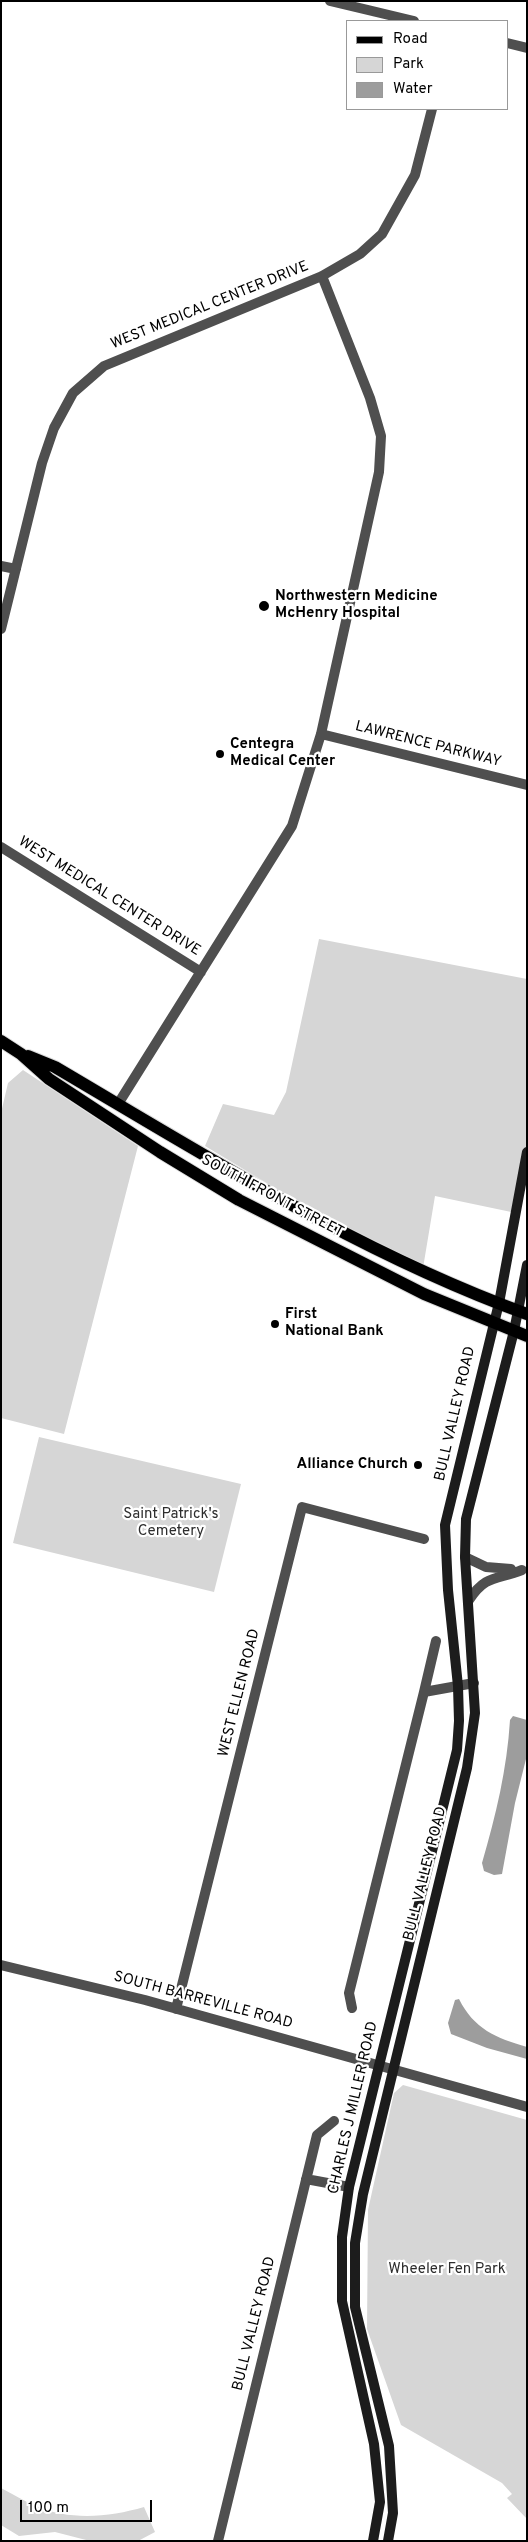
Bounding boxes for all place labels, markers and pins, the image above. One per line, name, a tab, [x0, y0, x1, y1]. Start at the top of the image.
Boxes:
place label: Northwestern Medicine McHenry Hospital	[275, 588, 438, 623]
marker: Northwestern Medicine McHenry Hospital	[257, 599, 271, 613]
place label: Centegra Medical Center	[230, 736, 335, 771]
marker: Centegra Medical Center	[214, 748, 226, 760]
place label: First National Bank	[285, 1306, 384, 1341]
marker: First National Bank	[269, 1318, 281, 1330]
place label: Alliance Church	[296, 1456, 408, 1474]
marker: Alliance Church	[412, 1459, 424, 1471]

